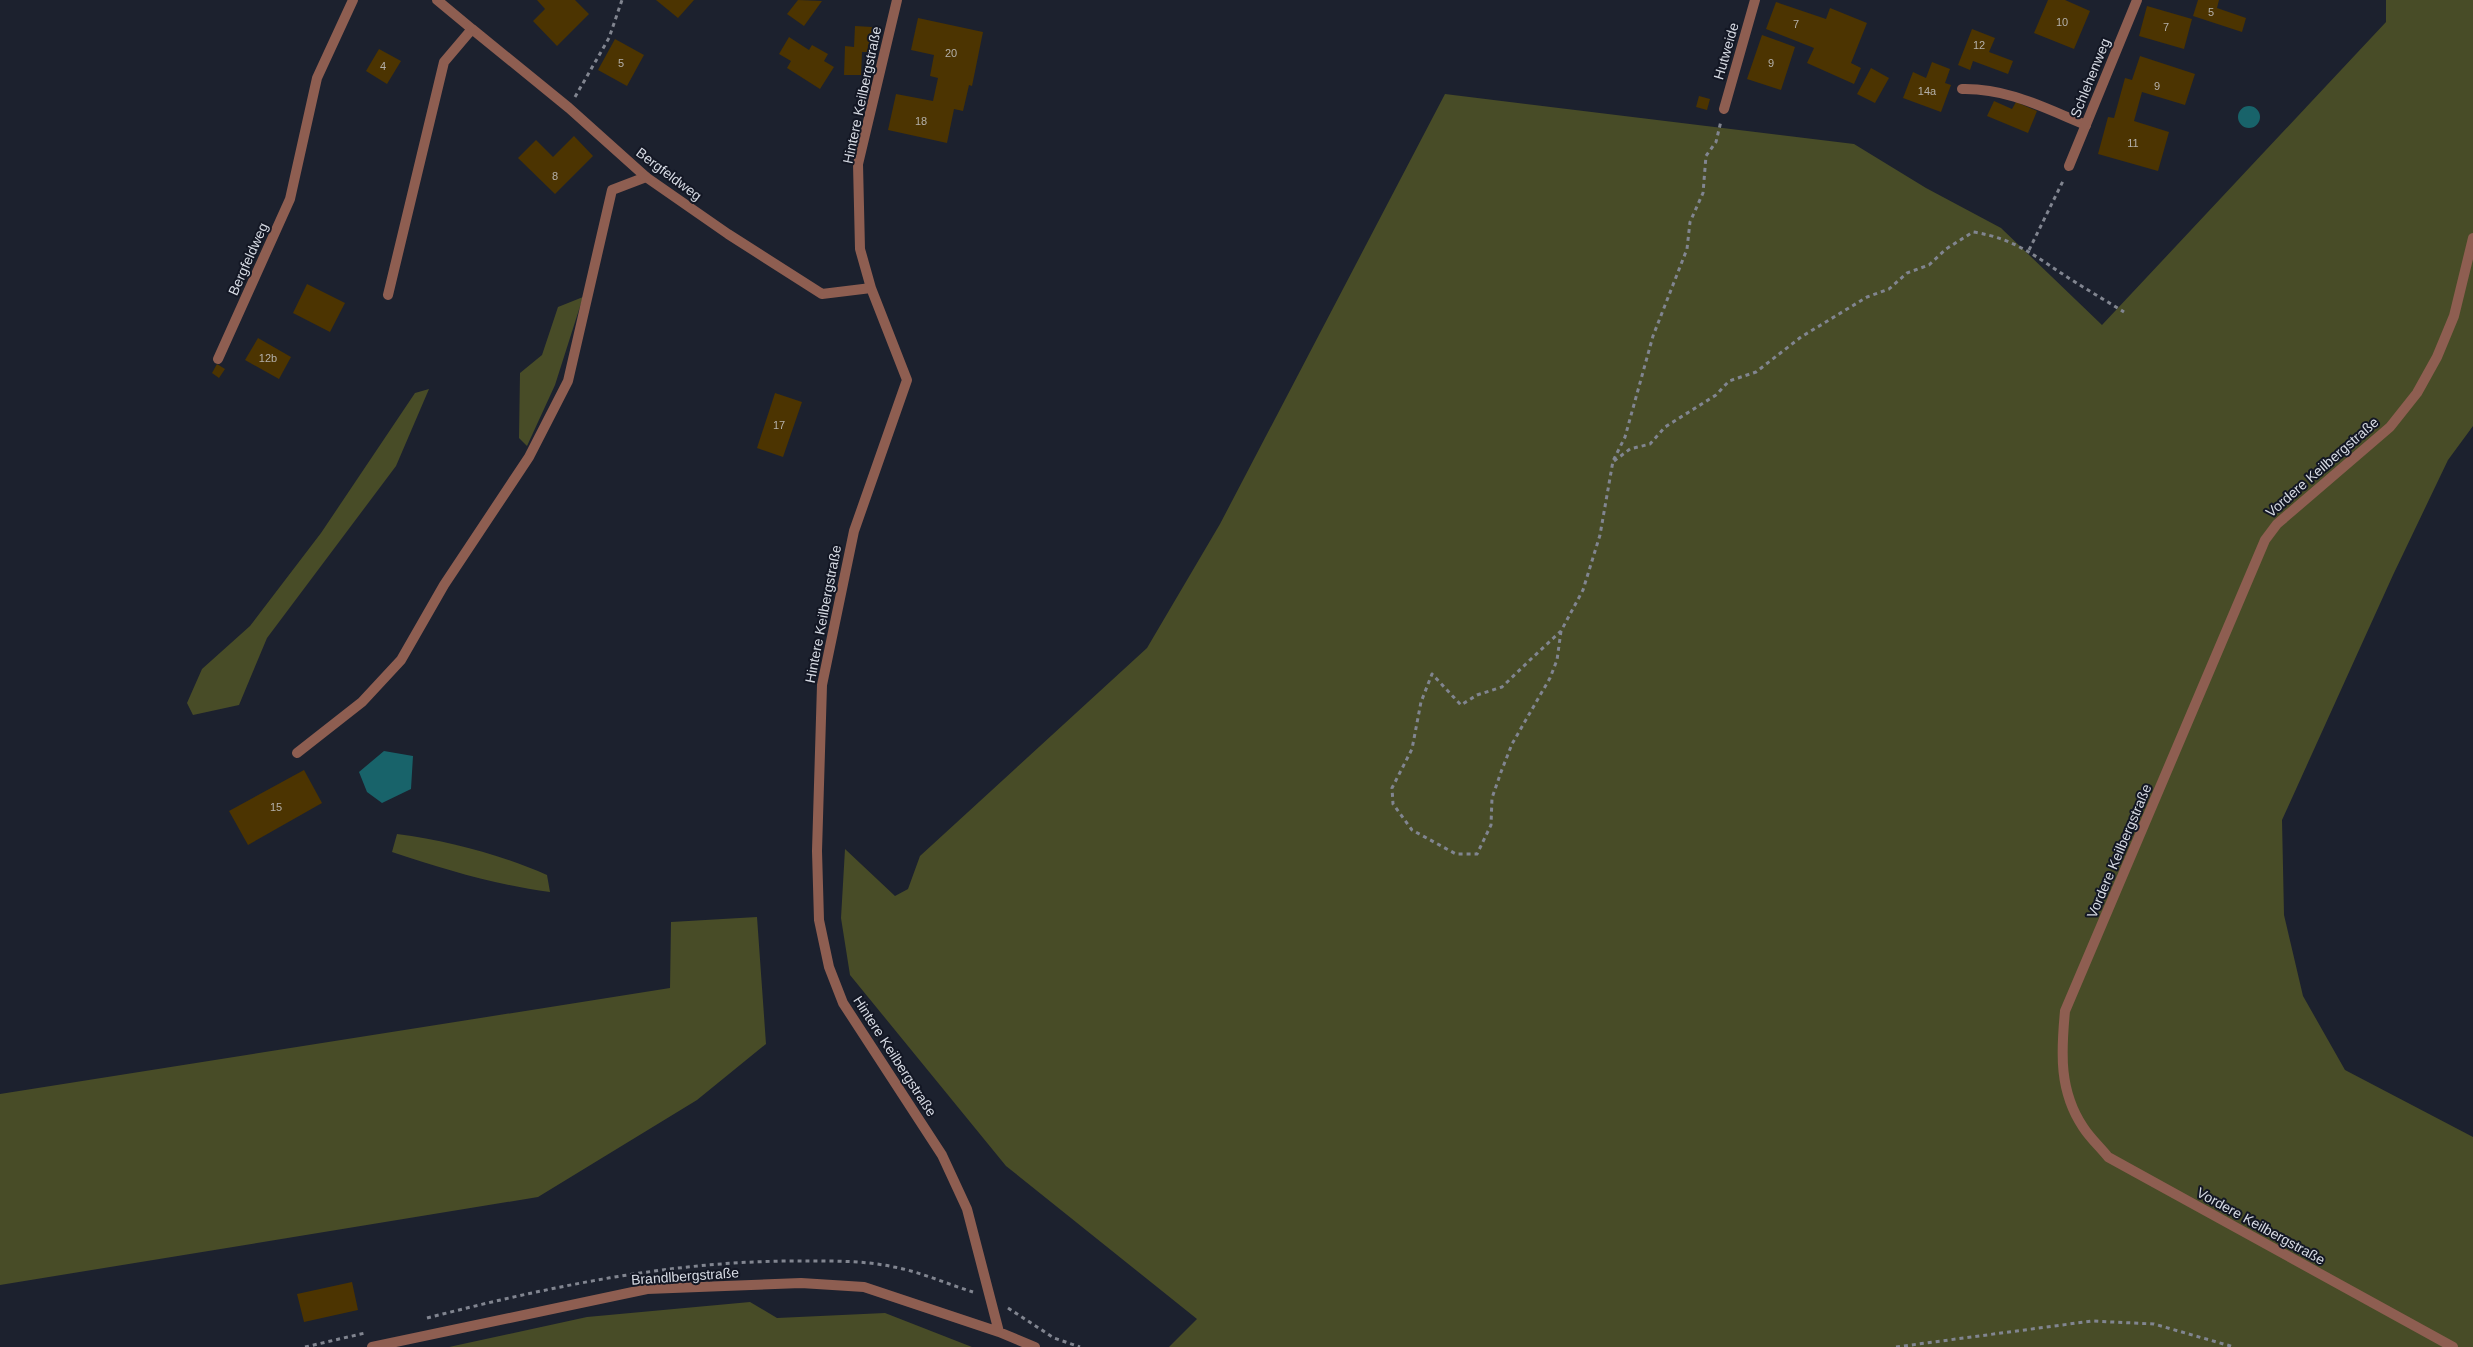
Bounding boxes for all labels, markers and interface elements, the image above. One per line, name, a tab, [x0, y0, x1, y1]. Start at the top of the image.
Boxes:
house number: 5	[2208, 6, 2214, 18]
house number: 10	[2056, 16, 2068, 28]
house number: 7	[1793, 18, 1799, 30]
street label: Hutweide	[1710, 21, 1742, 81]
house number: 7	[2163, 21, 2169, 33]
street label: Hintere Keilbergstraße	[840, 25, 884, 165]
street label: Schlehenweg	[2067, 36, 2113, 120]
house number: 12	[1973, 39, 1985, 51]
house number: 20	[945, 47, 957, 59]
house number: 5	[618, 57, 624, 69]
house number: 9	[1768, 57, 1774, 69]
house number: 4	[380, 60, 386, 72]
house number: 9	[2154, 80, 2160, 92]
house number: 14a	[1918, 85, 1937, 97]
house number: 18	[915, 115, 927, 127]
house number: 11	[2127, 137, 2139, 149]
street label: Bergfeldweg	[633, 144, 705, 204]
house number: 8	[552, 170, 558, 182]
street label: Bergfeldweg	[225, 220, 271, 298]
house number: 12b	[259, 352, 277, 364]
street label: Vordere Keilbergstraße	[2262, 414, 2382, 520]
house number: 17	[773, 419, 785, 431]
street label: Hintere Keilbergstraße	[802, 544, 844, 684]
street label: Vordere Keilbergstraße	[2084, 781, 2155, 920]
house number: 15	[270, 801, 282, 813]
street label: Hintere Keilbergstraße	[850, 993, 940, 1119]
street label: Vordere Keilbergstraße	[2194, 1184, 2328, 1268]
street label: Brandlbergstraße	[630, 1264, 740, 1288]

